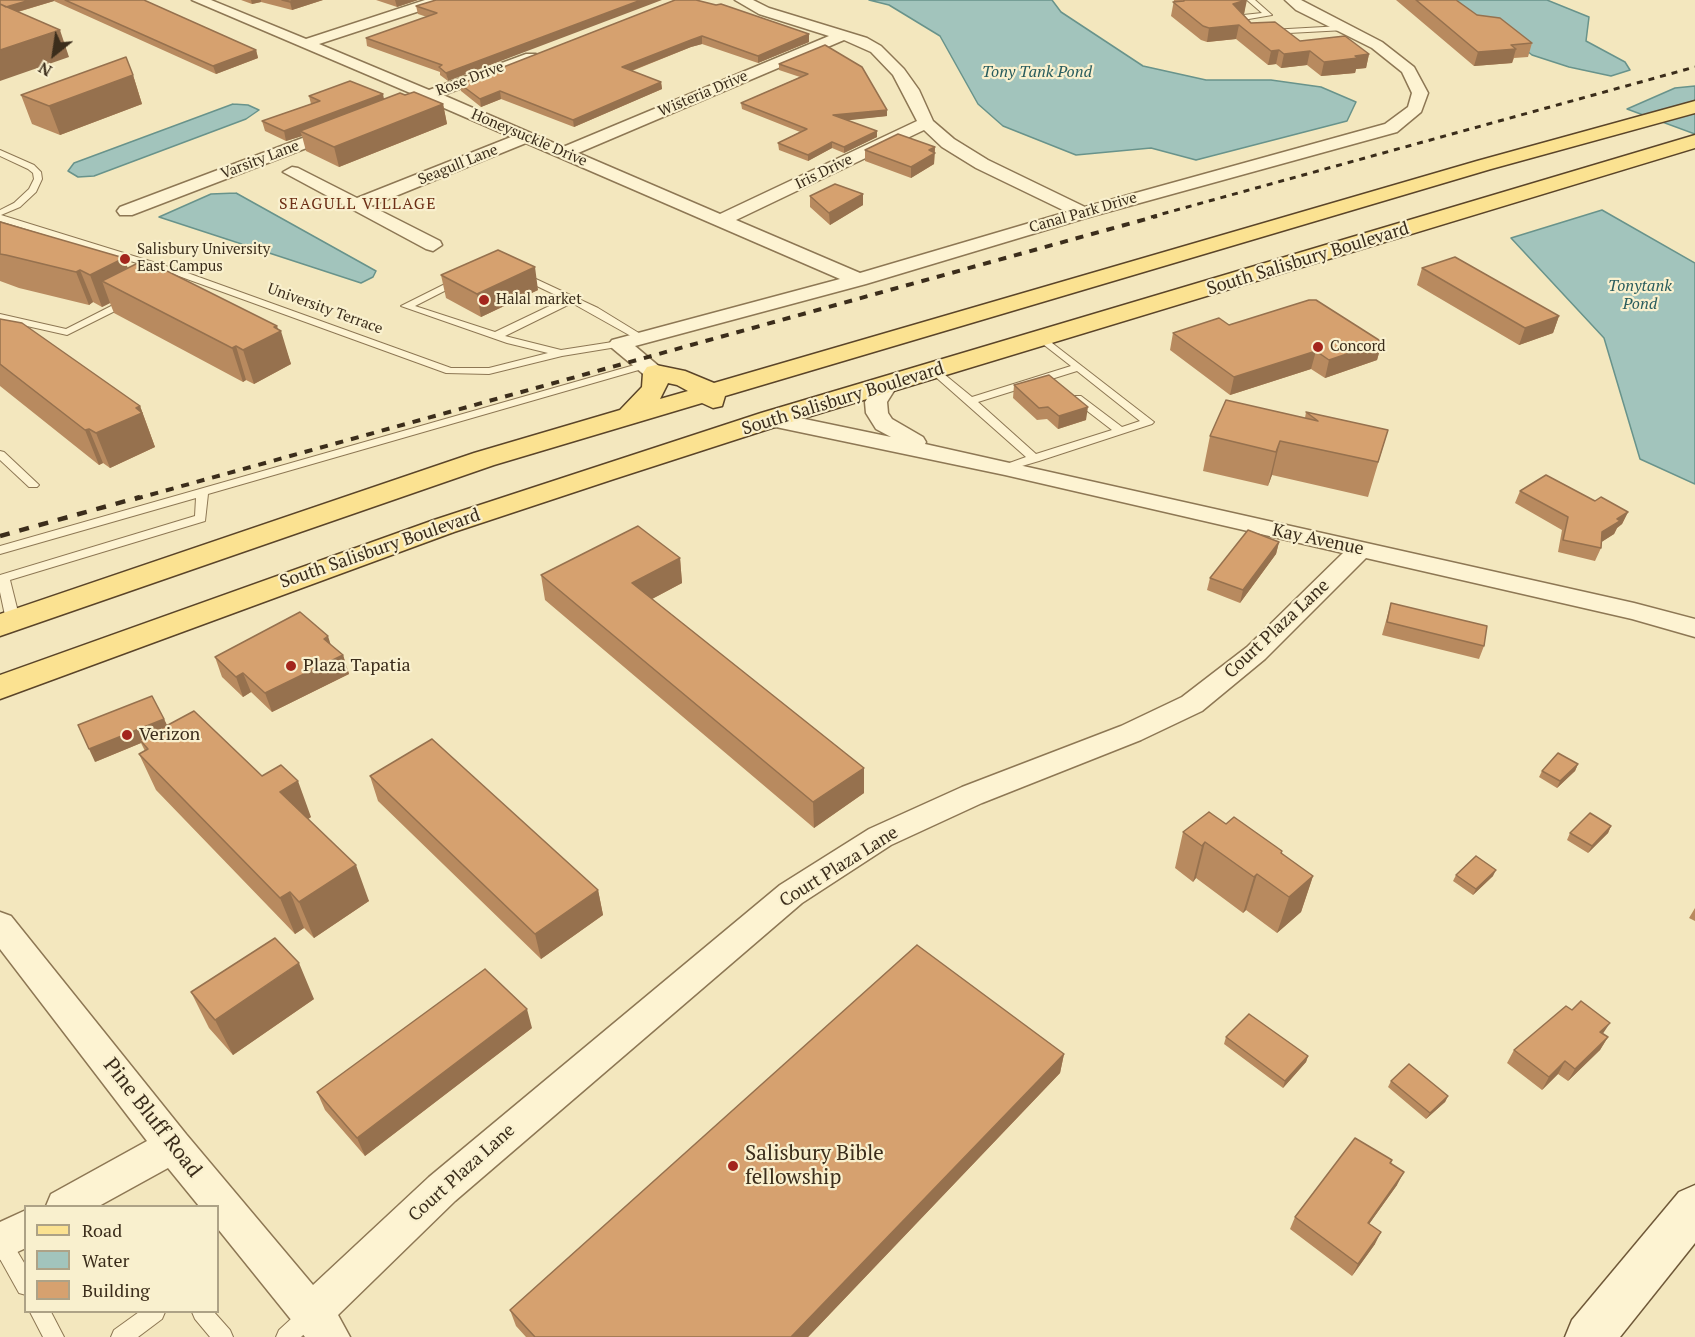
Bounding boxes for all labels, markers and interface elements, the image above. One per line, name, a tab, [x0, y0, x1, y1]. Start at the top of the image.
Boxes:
north arrow	[24, 24, 84, 84]
text: N	[34, 57, 56, 82]
street label: Rose Drive	[434, 58, 506, 100]
water label: Tony Tank Pond	[982, 62, 1092, 82]
street label: Wisteria Drive	[656, 67, 750, 121]
street label: Honeysuckle Drive	[468, 105, 590, 171]
street label: Varsity Lane	[218, 137, 302, 183]
street label: Seagull Lane	[415, 141, 501, 189]
street label: Iris Drive	[792, 150, 856, 194]
street label: Canal Park Drive	[1027, 189, 1139, 237]
district label: SEAGULL VILLAGE	[279, 194, 437, 214]
street label: South Salisbury Boulevard	[1204, 218, 1412, 300]
place label: Salisbury University East Campus	[137, 241, 270, 276]
marker: Salisbury University East Campus	[118, 252, 132, 266]
water label: Tonytank Pond	[1608, 276, 1672, 314]
street label: University Terrace	[265, 280, 385, 338]
place label: Halal market	[496, 291, 582, 309]
marker: Halal market	[477, 293, 491, 307]
place label: Concord	[1330, 338, 1386, 356]
marker: Concord	[1311, 340, 1325, 354]
street label: South Salisbury Boulevard	[739, 358, 947, 440]
street label: South Salisbury Boulevard	[277, 505, 483, 593]
street label: Kay Avenue	[1270, 520, 1366, 560]
street label: Court Plaza Lane	[1220, 575, 1334, 683]
place label: Plaza Tapatia	[303, 655, 411, 677]
marker: Plaza Tapatia	[284, 659, 298, 673]
place label: Verizon	[139, 724, 200, 746]
marker: Verizon	[120, 728, 134, 742]
street label: Court Plaza Lane	[776, 822, 902, 912]
street label: Pine Bluff Road	[98, 1053, 206, 1183]
street label: Court Plaza Lane	[404, 1120, 520, 1226]
place label: Salisbury Bible fellowship	[745, 1141, 884, 1191]
marker: Salisbury Bible fellowship	[726, 1159, 740, 1173]
legend	[24, 1205, 219, 1313]
text: Road	[82, 1218, 122, 1242]
text: Water	[82, 1248, 129, 1272]
text: Building	[82, 1278, 150, 1302]

